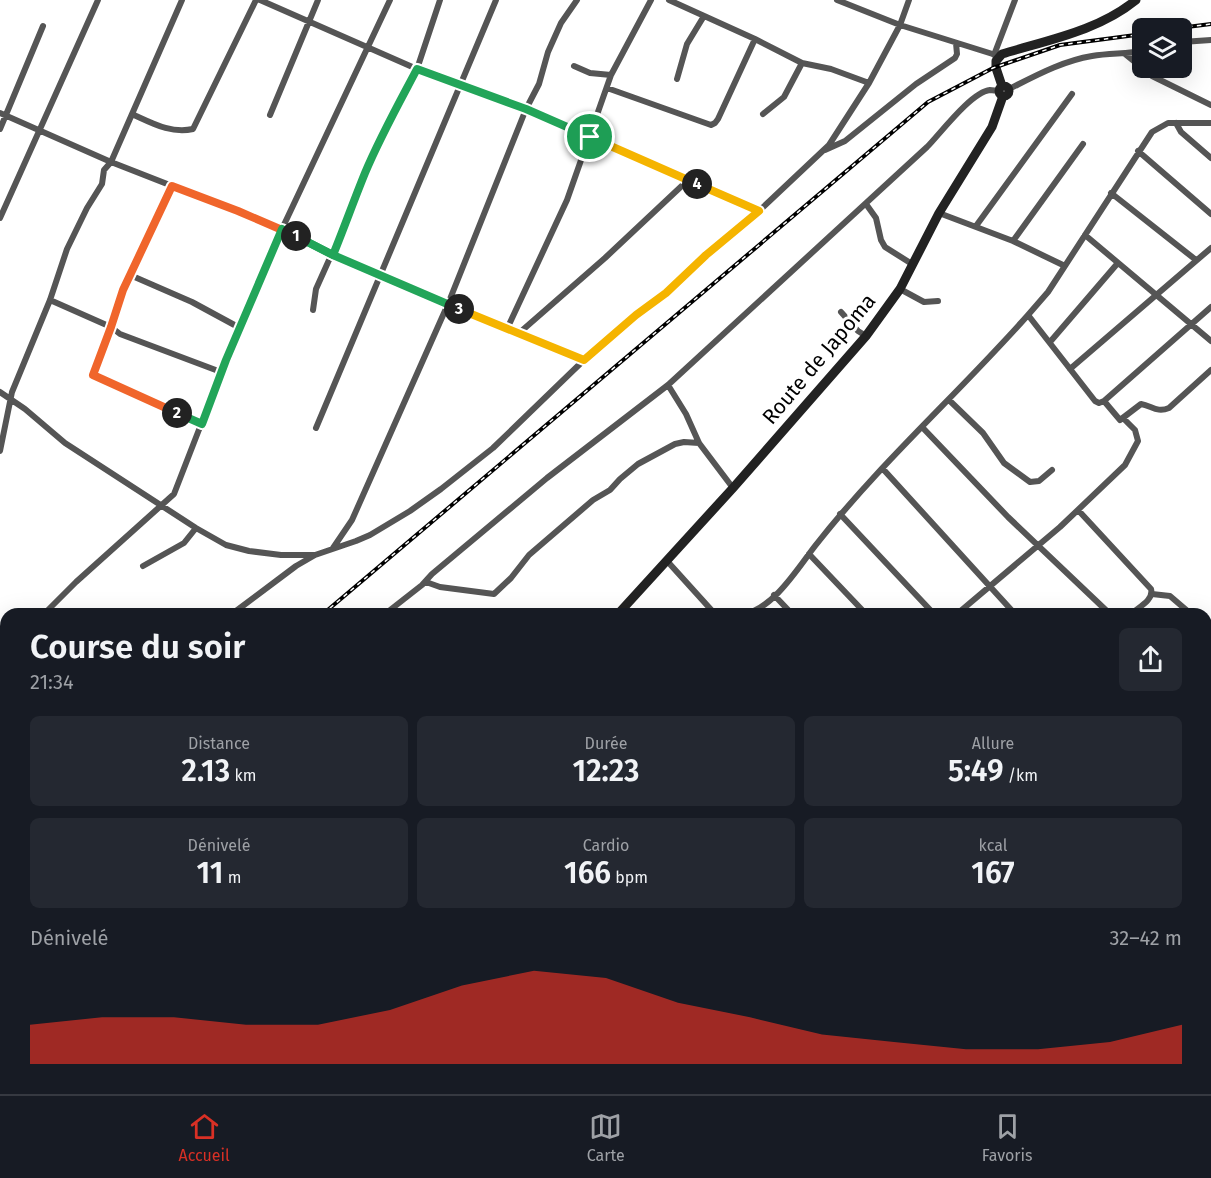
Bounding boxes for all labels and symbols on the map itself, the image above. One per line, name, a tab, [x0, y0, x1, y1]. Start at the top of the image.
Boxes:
pin	[564, 111, 615, 162]
pin: 4	[682, 169, 712, 199]
pin: 1	[281, 221, 311, 251]
street label: Route de Japoma	[757, 288, 881, 430]
pin: 3	[444, 294, 474, 324]
pin: 2	[162, 398, 192, 428]

